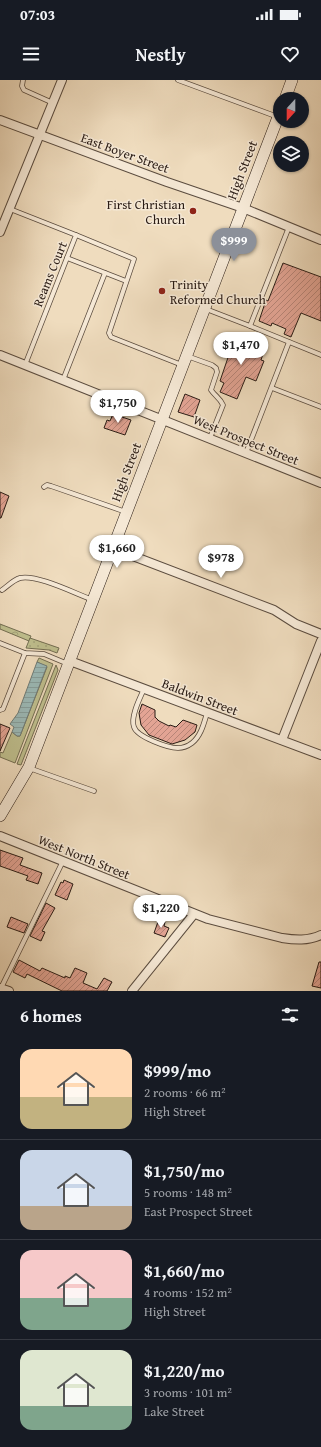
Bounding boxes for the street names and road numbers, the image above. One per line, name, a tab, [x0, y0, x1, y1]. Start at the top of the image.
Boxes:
street label: East Boyer Street	[78, 128, 172, 178]
street label: High Street	[222, 137, 262, 202]
street label: Reams Court	[28, 238, 72, 310]
street label: West Prospect Street	[190, 410, 302, 470]
street label: High Street	[106, 439, 146, 504]
street label: Baldwin Street	[159, 674, 241, 720]
street label: West North Street	[35, 830, 133, 884]

